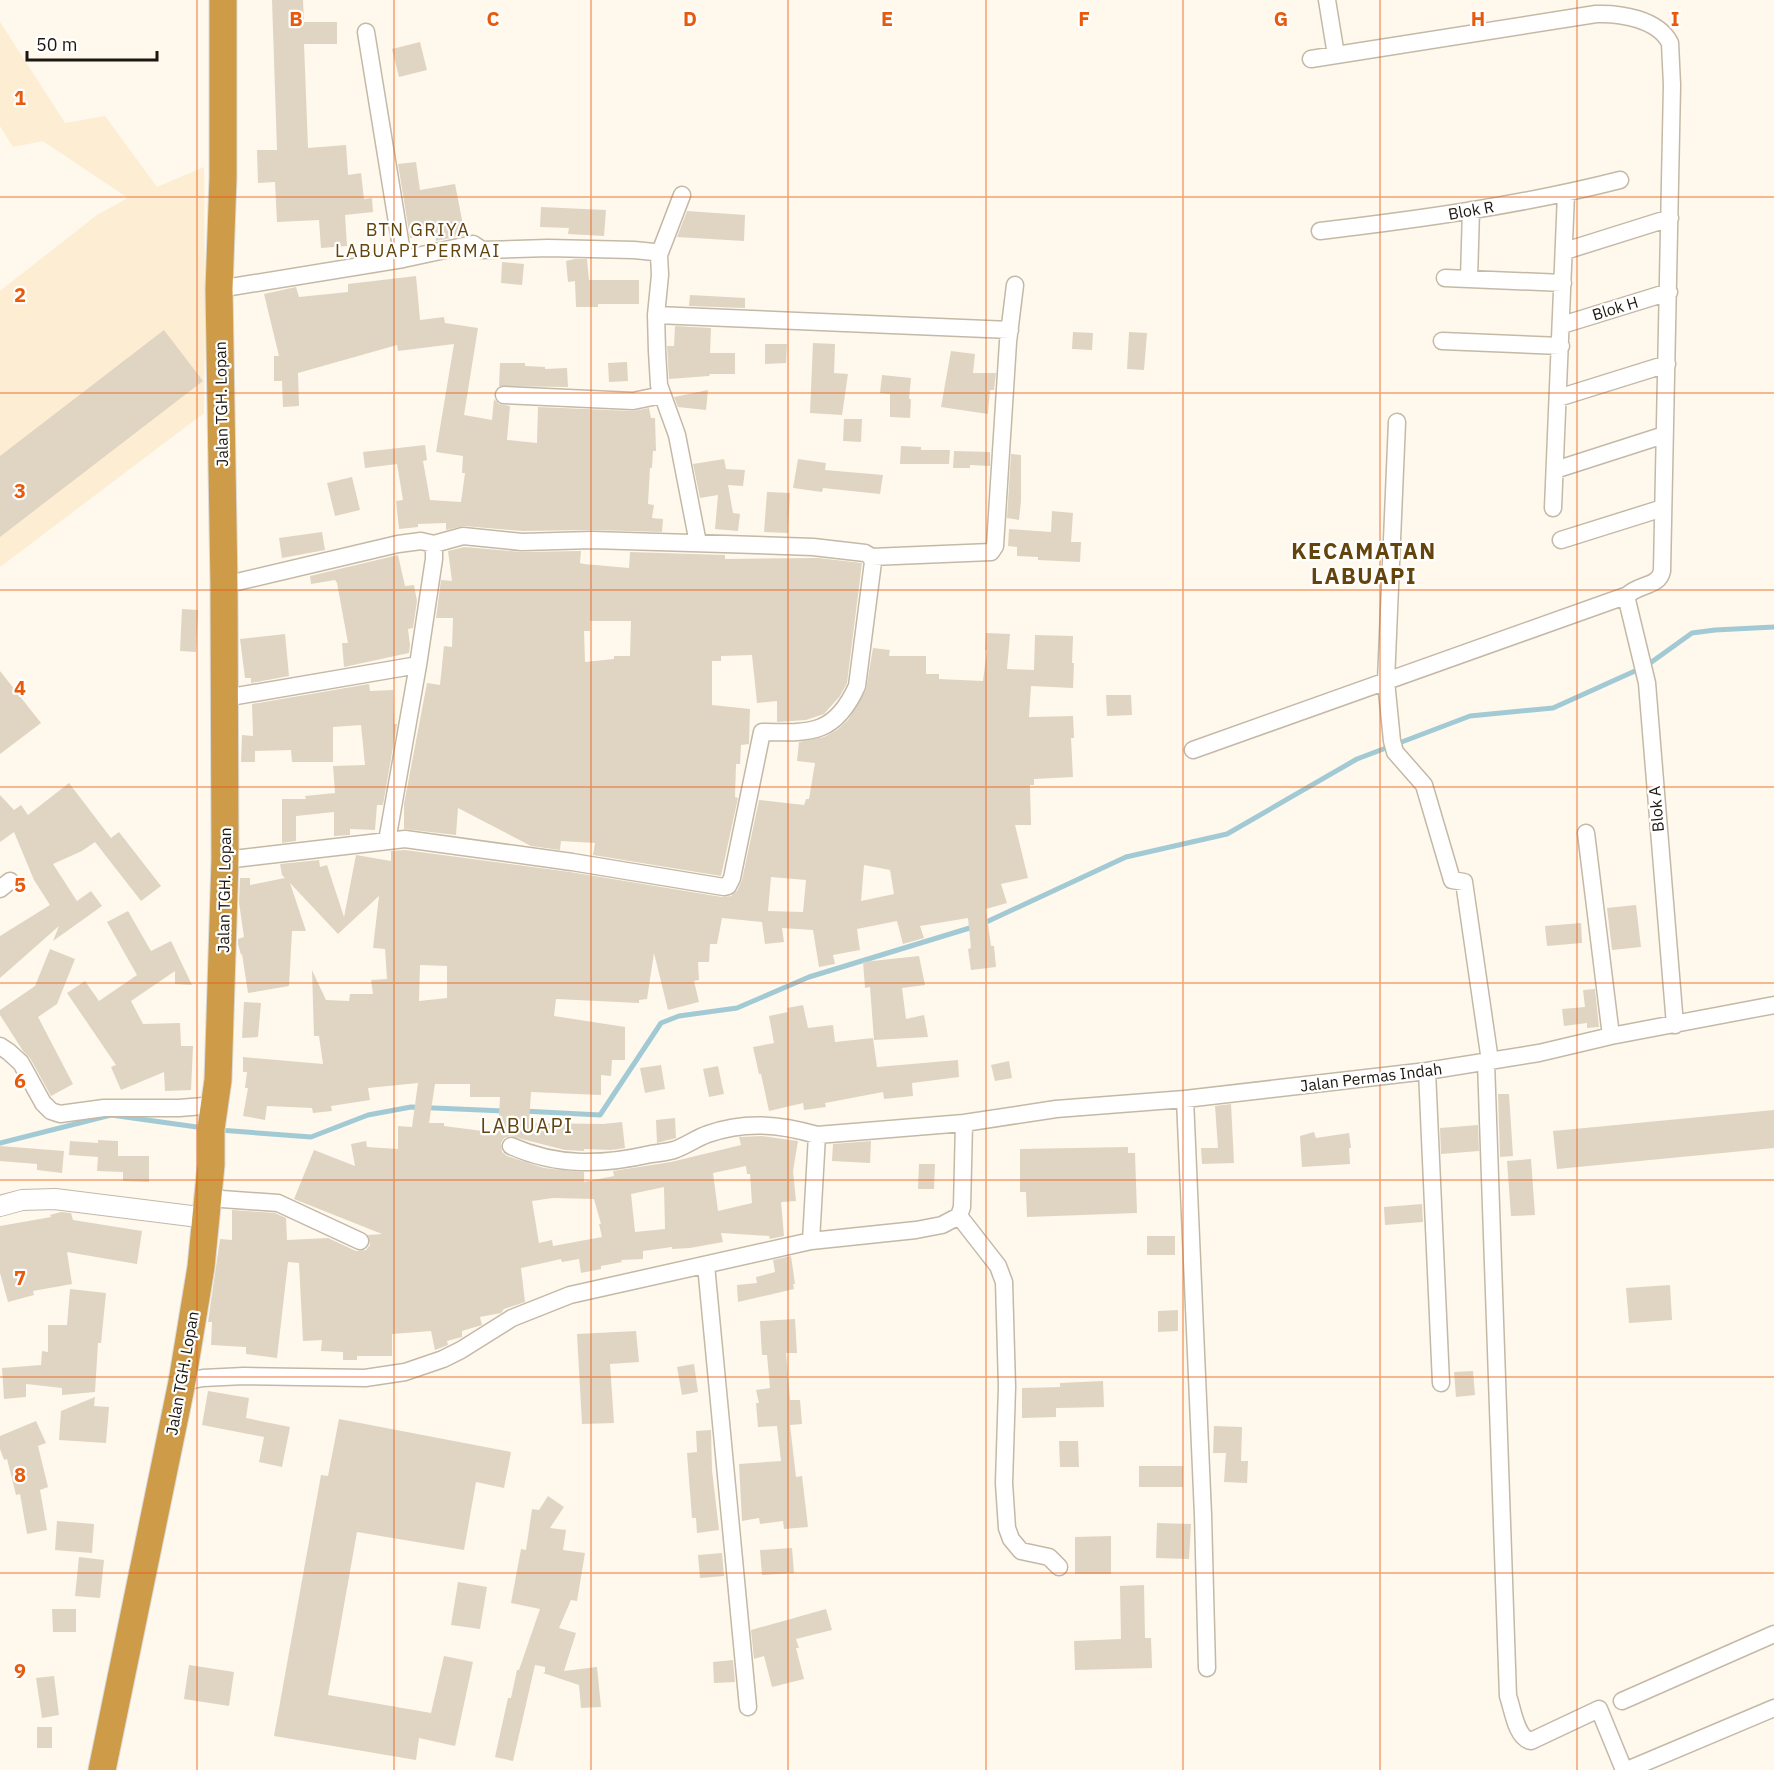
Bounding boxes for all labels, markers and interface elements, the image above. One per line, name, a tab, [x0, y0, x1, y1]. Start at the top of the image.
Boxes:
text: B	[289, 5, 303, 32]
text: C	[486, 5, 500, 32]
text: D	[683, 5, 697, 32]
text: E	[881, 5, 893, 32]
text: F	[1078, 5, 1090, 32]
text: G	[1274, 5, 1288, 32]
text: H	[1471, 5, 1485, 32]
text: I	[1671, 5, 1679, 32]
scale bar	[27, 24, 158, 62]
text: 50 m	[36, 33, 78, 56]
text: 1	[14, 84, 26, 111]
street label: Blok R	[1447, 196, 1495, 224]
district label: BTN GRIYA LABUAPI PERMAI	[335, 218, 501, 262]
text: 2	[14, 281, 26, 308]
street label: Blok H	[1589, 292, 1641, 324]
street label: Jalan TGH. Lopan	[210, 341, 232, 467]
text: 3	[14, 477, 26, 504]
district label: KECAMATAN LABUAPI	[1291, 536, 1437, 590]
text: 4	[14, 674, 26, 701]
street label: Blok A	[1644, 785, 1668, 833]
street label: Jalan TGH. Lopan	[213, 827, 235, 953]
text: 5	[14, 871, 26, 898]
street label: Jalan Permas Indah	[1299, 1058, 1443, 1096]
text: 6	[14, 1067, 26, 1094]
district label: LABUAPI	[480, 1112, 574, 1139]
text: 7	[14, 1264, 26, 1291]
street label: Jalan TGH. Lopan	[161, 1309, 203, 1437]
text: 8	[14, 1461, 26, 1488]
text: 9	[14, 1657, 26, 1684]

